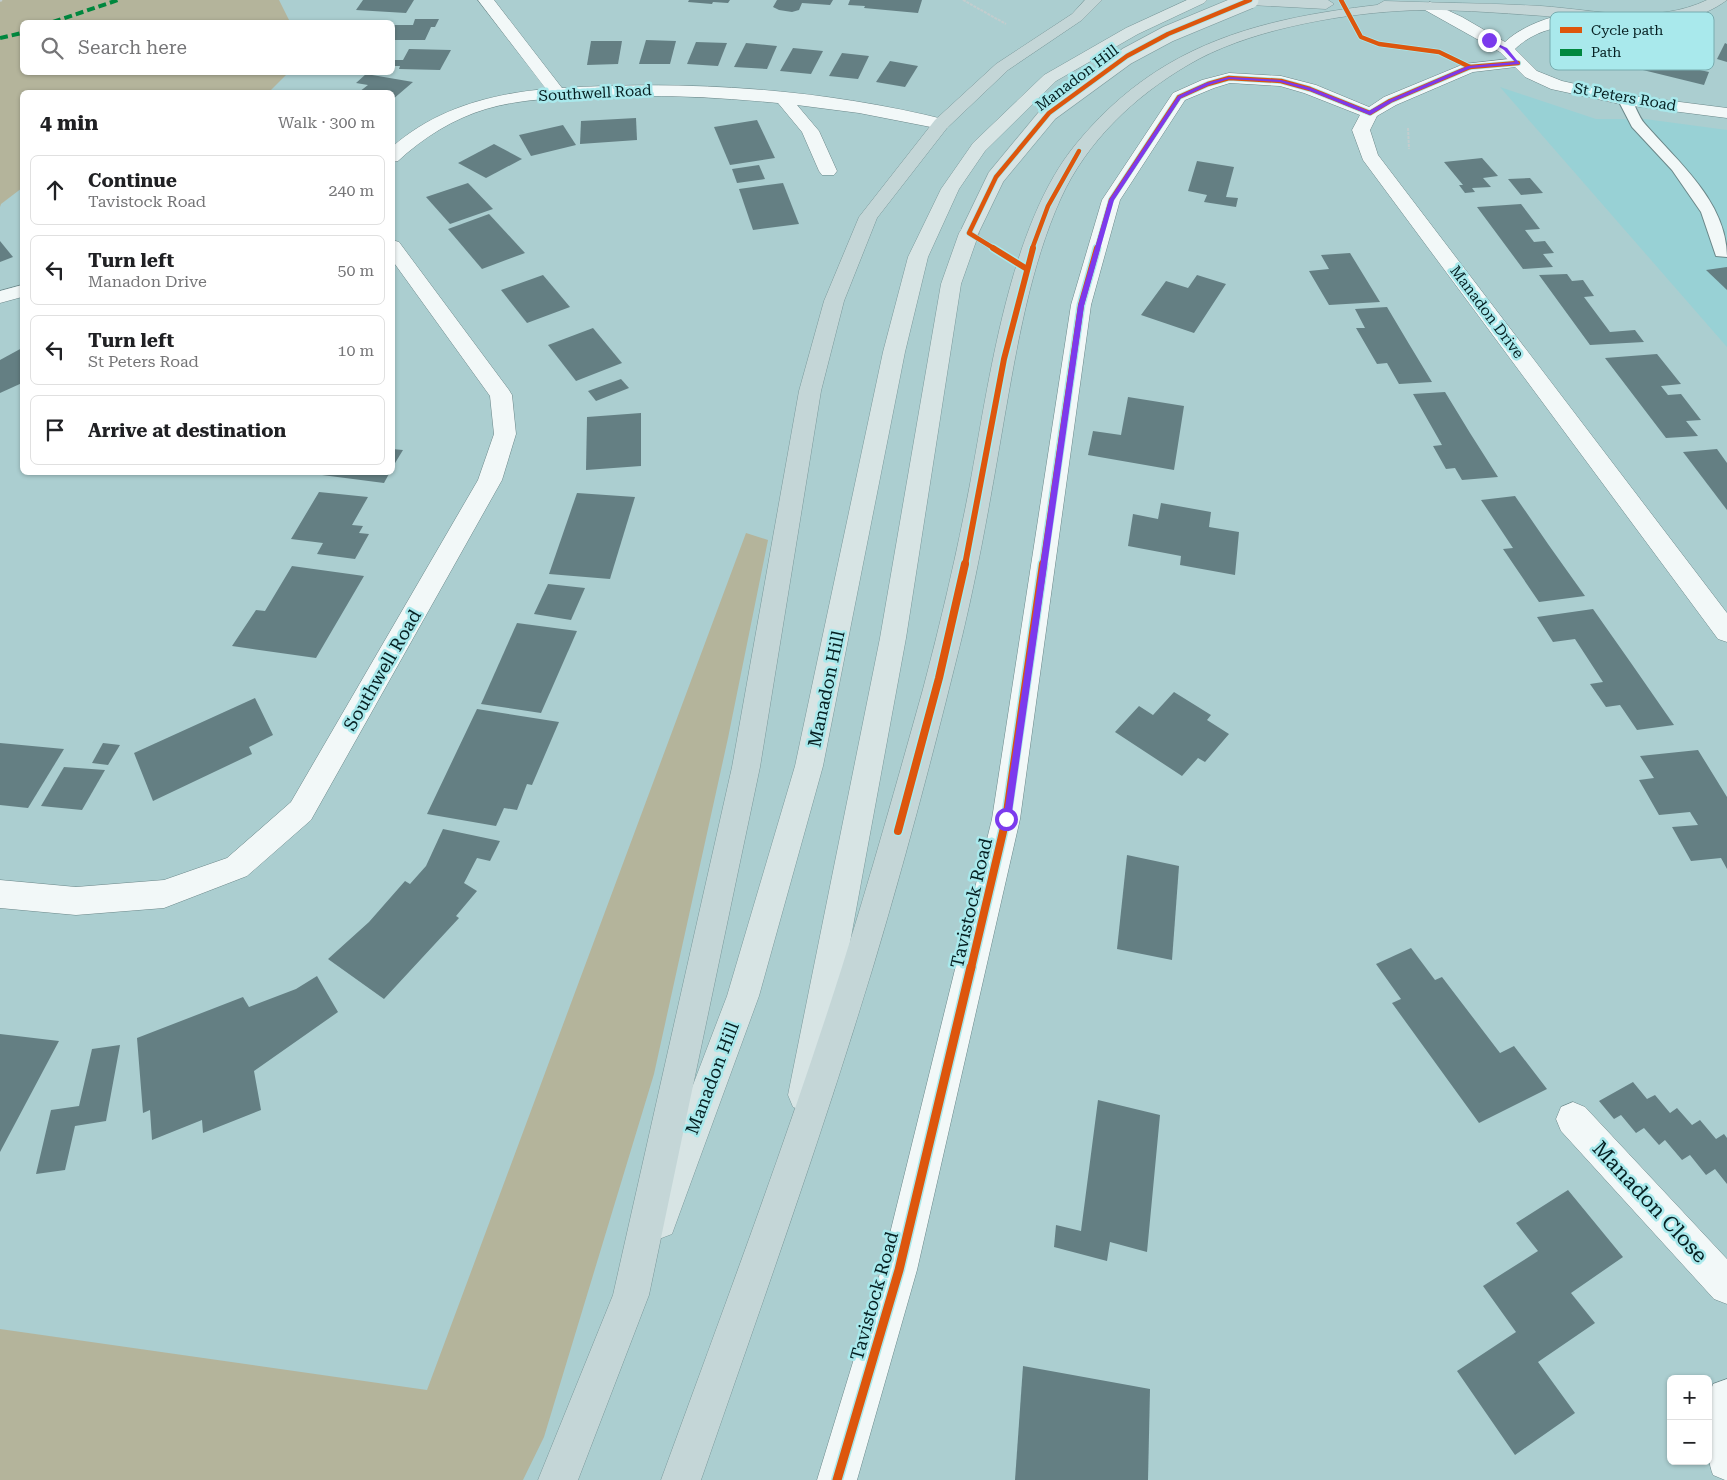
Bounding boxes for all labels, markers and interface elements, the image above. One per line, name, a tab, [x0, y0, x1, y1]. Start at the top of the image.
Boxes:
legend	[1550, 12, 1714, 70]
search box	[20, 20, 395, 75]
text: Cycle path	[1591, 22, 1663, 38]
route end	[1478, 29, 1501, 52]
icon: search	[38, 34, 66, 62]
text: Search here	[78, 36, 187, 59]
street label: Manadon Hill	[1032, 41, 1122, 115]
text: Path	[1591, 44, 1621, 60]
street label: St Peters Road	[1572, 79, 1678, 115]
street label: Southwell Road	[538, 81, 652, 105]
text: 4 min	[40, 111, 98, 135]
text: Walk · 300 m	[278, 113, 375, 132]
text: Continue	[88, 169, 177, 192]
icon: ahead	[41, 176, 69, 204]
text: 240 m	[328, 181, 374, 200]
text: Tavistock Road	[88, 192, 206, 211]
text: Turn left	[88, 249, 174, 272]
icon: left	[41, 256, 69, 284]
text: 50 m	[337, 261, 374, 280]
street label: Manadon Drive	[1446, 262, 1528, 362]
text: Manadon Drive	[88, 272, 207, 291]
text: Turn left	[88, 329, 174, 352]
icon: left	[41, 336, 69, 364]
text: 10 m	[337, 341, 374, 360]
text: St Peters Road	[88, 352, 199, 371]
icon: arrive	[41, 416, 69, 444]
text: Arrive at destination	[88, 419, 286, 442]
street label: Southwell Road	[339, 605, 425, 734]
street label: Manadon Hill	[803, 628, 849, 749]
route start	[995, 808, 1018, 831]
street label: Tavistock Road	[946, 835, 996, 970]
street label: Manadon Hill	[681, 1019, 743, 1137]
street label: Manadon Close	[1588, 1136, 1712, 1268]
street label: Tavistock Road	[846, 1229, 903, 1363]
map controls	[1667, 1375, 1712, 1465]
button: +	[1667, 1375, 1712, 1420]
button: −	[1667, 1420, 1712, 1465]

